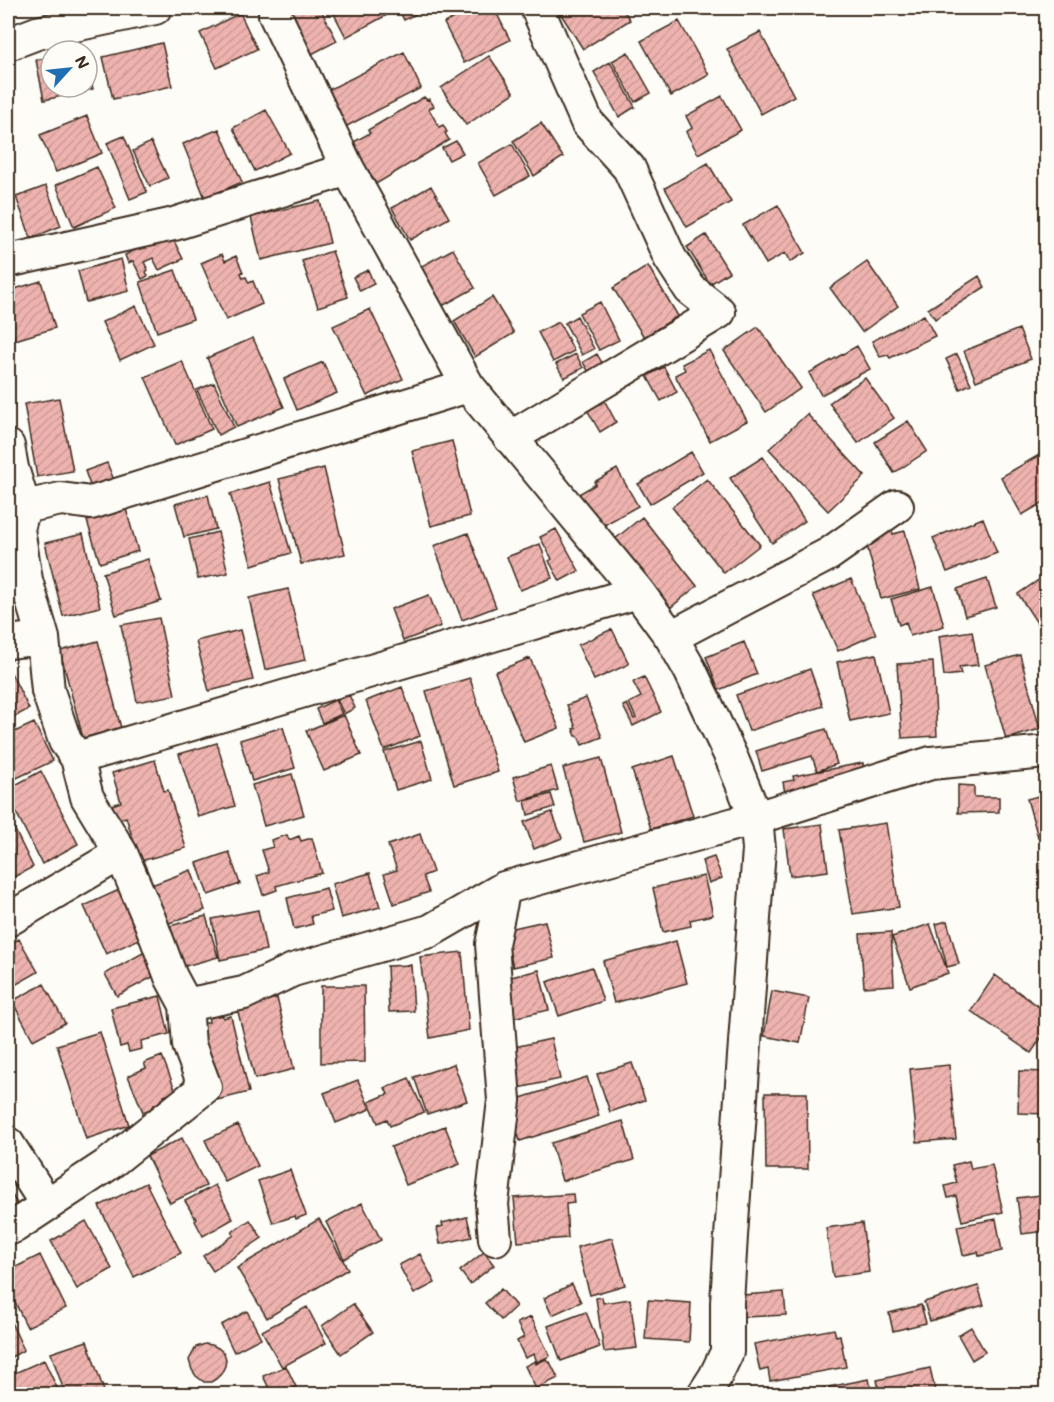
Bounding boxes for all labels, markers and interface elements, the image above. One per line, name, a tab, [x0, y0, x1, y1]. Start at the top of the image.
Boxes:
north arrow	[39, 39, 99, 99]
text: N	[71, 52, 95, 72]

